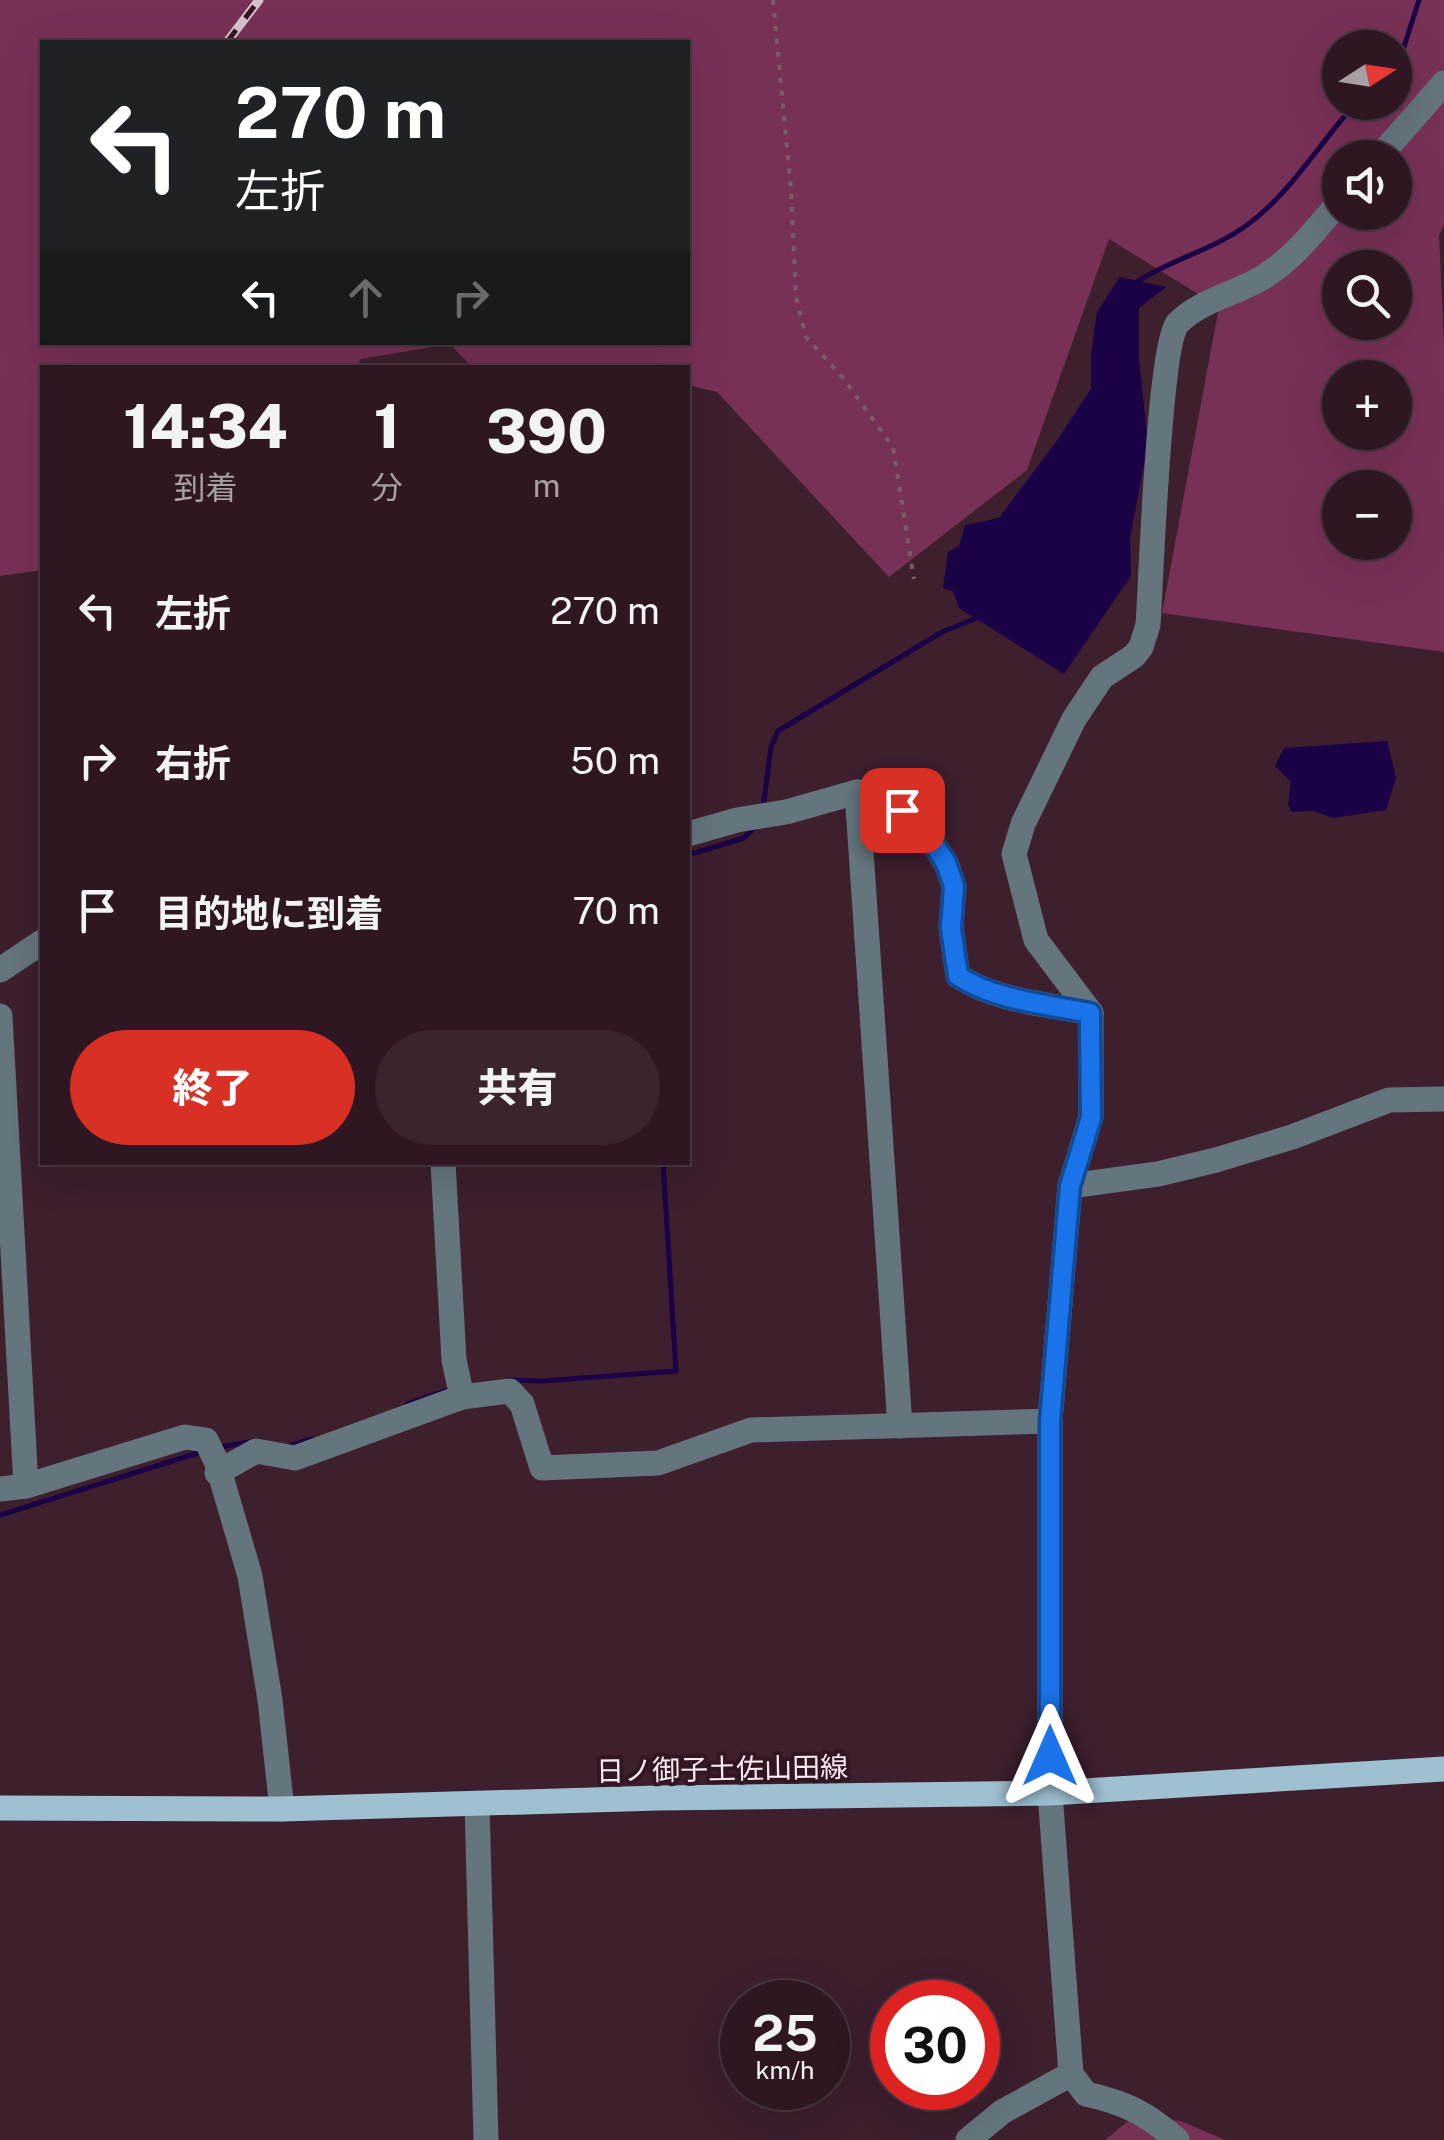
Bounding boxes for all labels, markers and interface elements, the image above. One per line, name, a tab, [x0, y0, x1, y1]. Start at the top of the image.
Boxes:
north arrow	[1322, 30, 1412, 120]
map controls	[1322, 30, 1412, 560]
text: 270 m	[235, 71, 446, 154]
icon: left	[70, 80, 200, 210]
button: sound	[1322, 140, 1412, 230]
text: 左折	[235, 164, 325, 217]
button: search	[1322, 250, 1412, 340]
icon: left	[233, 270, 288, 325]
icon: ahead	[338, 270, 393, 325]
icon: right	[443, 270, 498, 325]
button: +	[1322, 360, 1412, 450]
text: 14:34	[123, 391, 288, 462]
text: 1	[374, 391, 400, 462]
text: 390	[486, 396, 607, 467]
text: m	[533, 467, 560, 504]
text: 到着	[173, 469, 237, 506]
text: 分	[371, 469, 403, 506]
button: −	[1322, 470, 1412, 560]
icon: left	[70, 583, 125, 638]
text: 270 m	[550, 588, 660, 633]
text: 左折	[155, 591, 231, 636]
icon: right	[70, 733, 125, 788]
text: 50 m	[570, 738, 660, 783]
text: 右折	[155, 741, 231, 786]
pin	[860, 768, 945, 853]
icon: arrive	[875, 783, 930, 838]
icon: arrive	[70, 883, 125, 938]
text: 70 m	[573, 888, 660, 933]
text: 目的地に到着	[155, 891, 383, 936]
button: 終了	[70, 1030, 355, 1145]
button: 共有	[375, 1030, 660, 1145]
position arrow	[998, 1704, 1102, 1808]
street label: 日ノ御子土佐山田線	[596, 1750, 848, 1787]
speed limit sign: 30	[870, 1980, 1000, 2110]
text: 25	[752, 2003, 818, 2062]
text: km/h	[756, 2055, 814, 2085]

